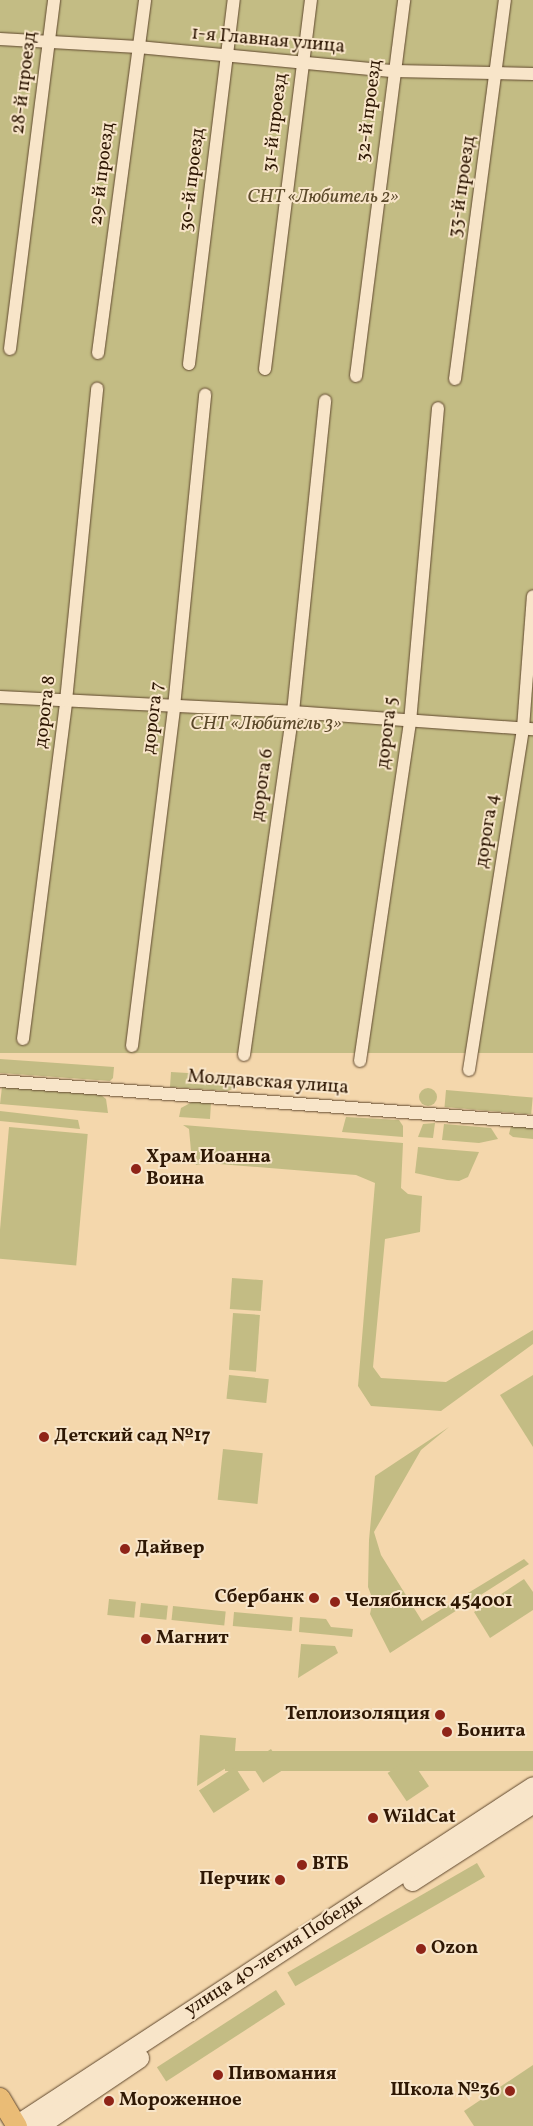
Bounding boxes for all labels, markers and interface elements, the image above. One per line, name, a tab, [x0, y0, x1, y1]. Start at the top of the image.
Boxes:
street label: 1-я Главная улица	[190, 23, 346, 59]
street label: 28-й проезд	[7, 30, 43, 136]
street label: 32-й проезд	[352, 58, 388, 164]
street label: 31-й проезд	[259, 72, 293, 174]
street label: 29-й проезд	[85, 121, 121, 227]
street label: 30-й проезд	[175, 127, 211, 233]
street label: 33-й проезд	[445, 135, 481, 239]
park label: СНТ «Любитель 2»	[247, 187, 399, 209]
street label: дорога 8	[30, 674, 62, 750]
street label: дорога 7	[138, 681, 170, 755]
street label: дорога 5	[372, 696, 404, 770]
park label: СНТ «Любитель 3»	[190, 714, 342, 736]
street label: дорога 6	[247, 747, 279, 823]
street label: дорога 4	[471, 792, 505, 870]
street label: Молдавская улица	[186, 1066, 350, 1100]
place label: Храм Иоанна Воина	[146, 1147, 271, 1191]
marker: Храм Иоанна Воина	[130, 1163, 142, 1175]
place label: Детский сад №17	[54, 1426, 211, 1448]
marker: Детский сад №17	[38, 1431, 50, 1443]
place label: Дайвер	[135, 1538, 205, 1560]
marker: Дайвер	[119, 1543, 131, 1555]
place label: Сбербанк	[214, 1587, 304, 1609]
place label: Челябинск 454001	[345, 1591, 513, 1613]
marker: Сбербанк	[308, 1592, 320, 1604]
marker: Челябинск 454001	[329, 1596, 341, 1608]
place label: Магнит	[156, 1628, 229, 1650]
marker: Магнит	[140, 1633, 152, 1645]
place label: Теплоизоляция	[285, 1704, 430, 1726]
marker: Теплоизоляция	[434, 1709, 446, 1721]
place label: Бонита	[457, 1721, 526, 1743]
marker: Бонита	[441, 1726, 453, 1738]
place label: WildCat	[383, 1807, 456, 1829]
marker: WildCat	[367, 1812, 379, 1824]
place label: ВТБ	[312, 1854, 349, 1876]
marker: ВТБ	[296, 1859, 308, 1871]
place label: Перчик	[199, 1869, 270, 1891]
marker: Перчик	[274, 1874, 286, 1886]
street label: улица 40-летия Победы	[181, 1890, 367, 2022]
place label: Ozon	[431, 1938, 478, 1960]
marker: Ozon	[415, 1943, 427, 1955]
place label: Пивомания	[228, 2064, 336, 2086]
marker: Пивомания	[212, 2069, 224, 2081]
place label: Школа №36	[390, 2080, 500, 2102]
marker: Школа №36	[504, 2085, 516, 2097]
place label: Мороженное	[119, 2090, 242, 2112]
marker: Мороженное	[103, 2095, 115, 2107]

